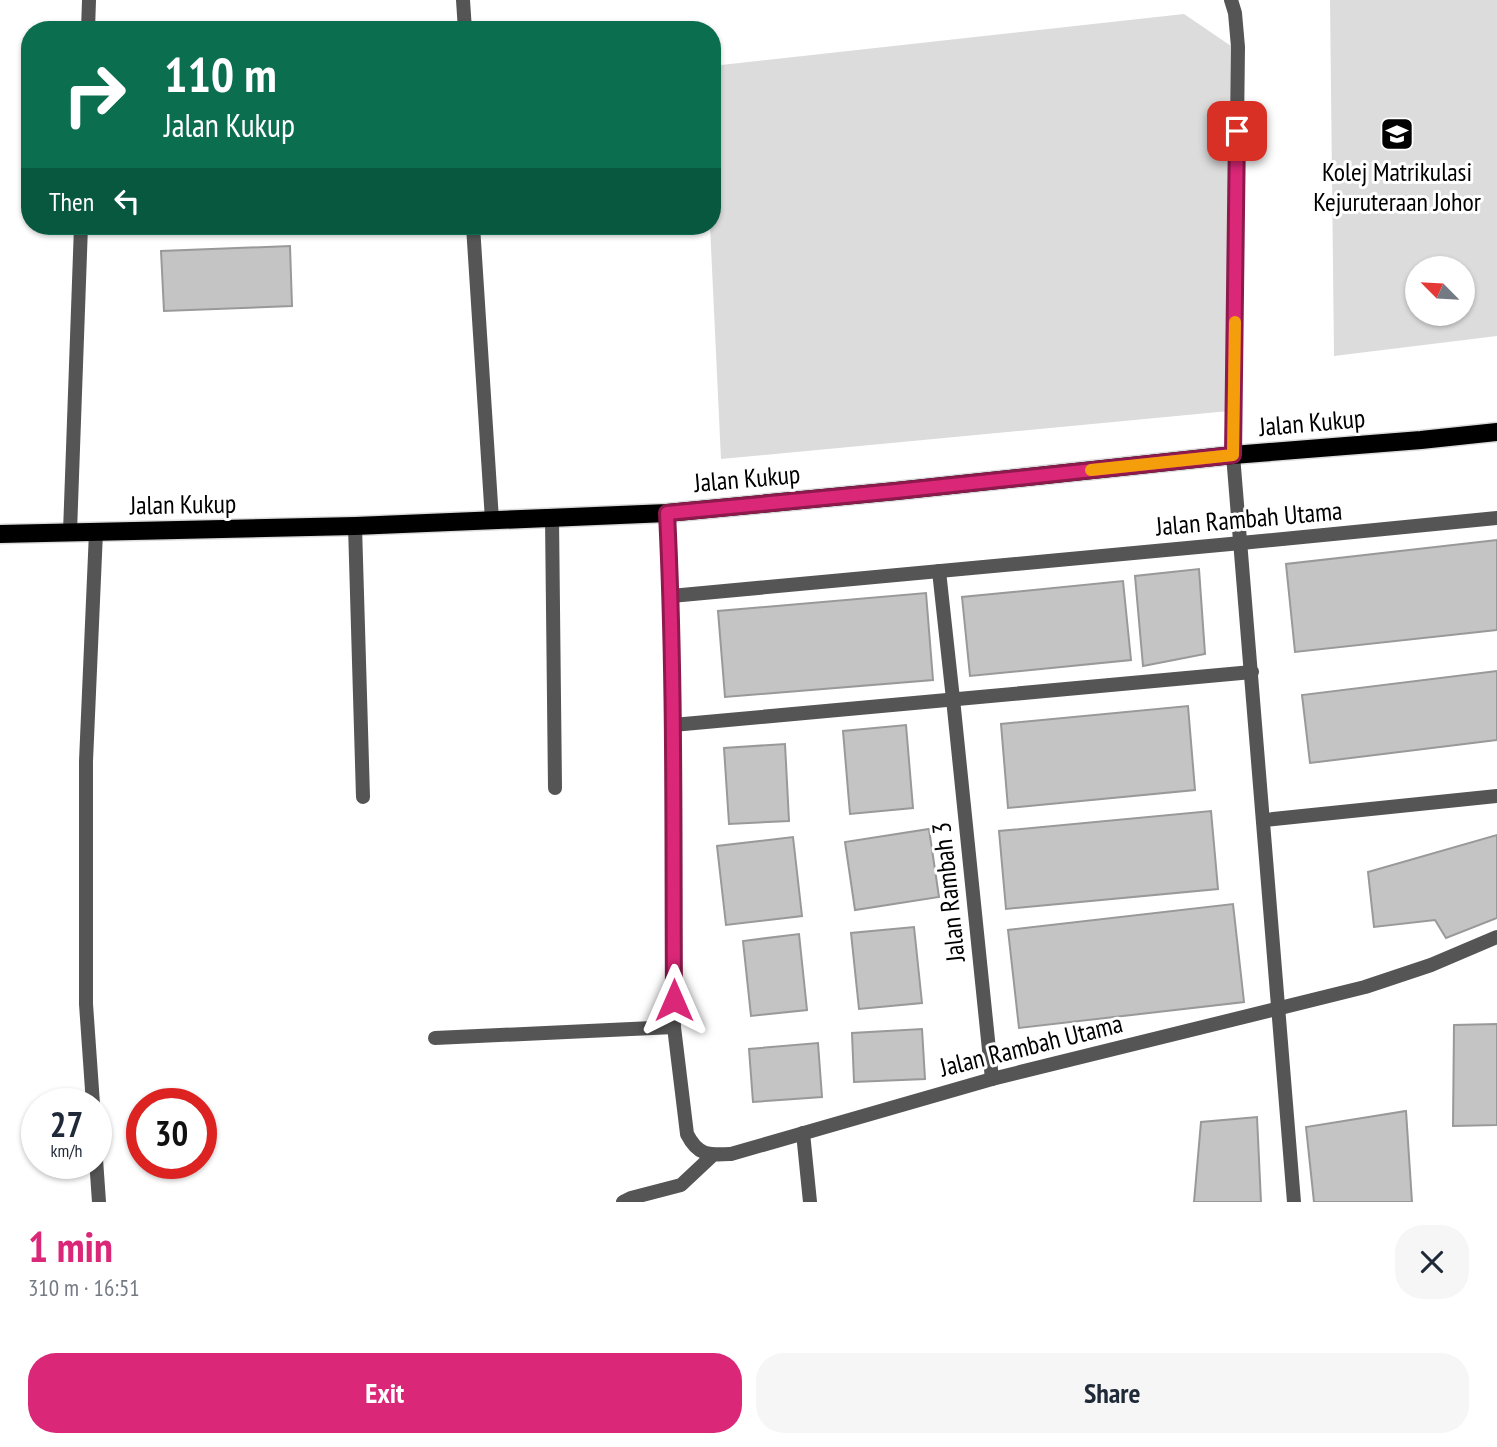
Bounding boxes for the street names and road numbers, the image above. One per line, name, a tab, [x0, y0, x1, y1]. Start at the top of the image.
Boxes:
street label: Jalan Kukup	[1257, 401, 1366, 443]
street label: Jalan Kukup	[692, 457, 801, 499]
street label: Jalan Kukup	[129, 487, 236, 521]
street label: Jalan Rambah Utama	[1153, 493, 1344, 543]
street label: Jalan Rambah 3	[924, 821, 972, 964]
street label: Jalan Rambah Utama	[935, 1006, 1126, 1084]

